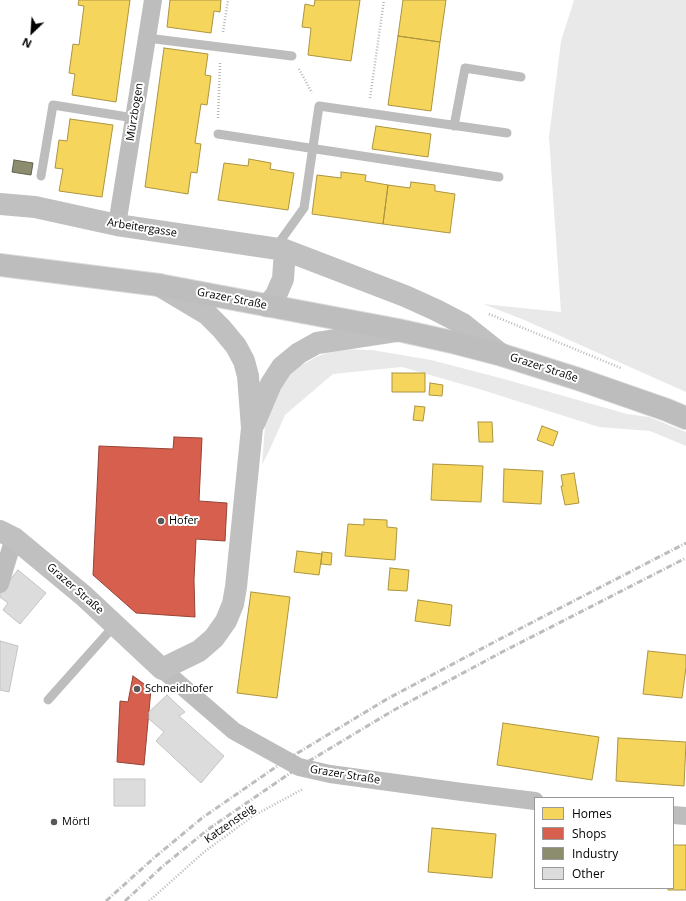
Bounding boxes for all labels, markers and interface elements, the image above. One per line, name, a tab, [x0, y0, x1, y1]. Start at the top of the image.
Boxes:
north arrow	[12, 12, 52, 52]
text: N	[19, 35, 34, 52]
street label: Mürzbogen	[124, 82, 146, 142]
street label: Arbeitergasse	[106, 216, 178, 240]
street label: Grazer Straße	[196, 286, 268, 312]
street label: Grazer Straße	[508, 351, 580, 385]
place label: Hofer	[169, 514, 198, 528]
marker: Hofer	[156, 516, 166, 526]
street label: Grazer Straße	[44, 561, 106, 617]
place label: Schneidhofer	[145, 682, 213, 696]
marker: Schneidhofer	[132, 684, 142, 694]
street label: Grazer Straße	[309, 763, 381, 787]
legend	[534, 797, 674, 889]
street label: Katzensteig	[202, 802, 258, 846]
text: Homes	[572, 805, 612, 822]
place label: Mörtl	[62, 815, 90, 829]
marker: Mörtl	[49, 817, 59, 827]
text: Shops	[572, 825, 606, 842]
text: Industry	[572, 845, 618, 862]
text: Other	[572, 865, 605, 882]

